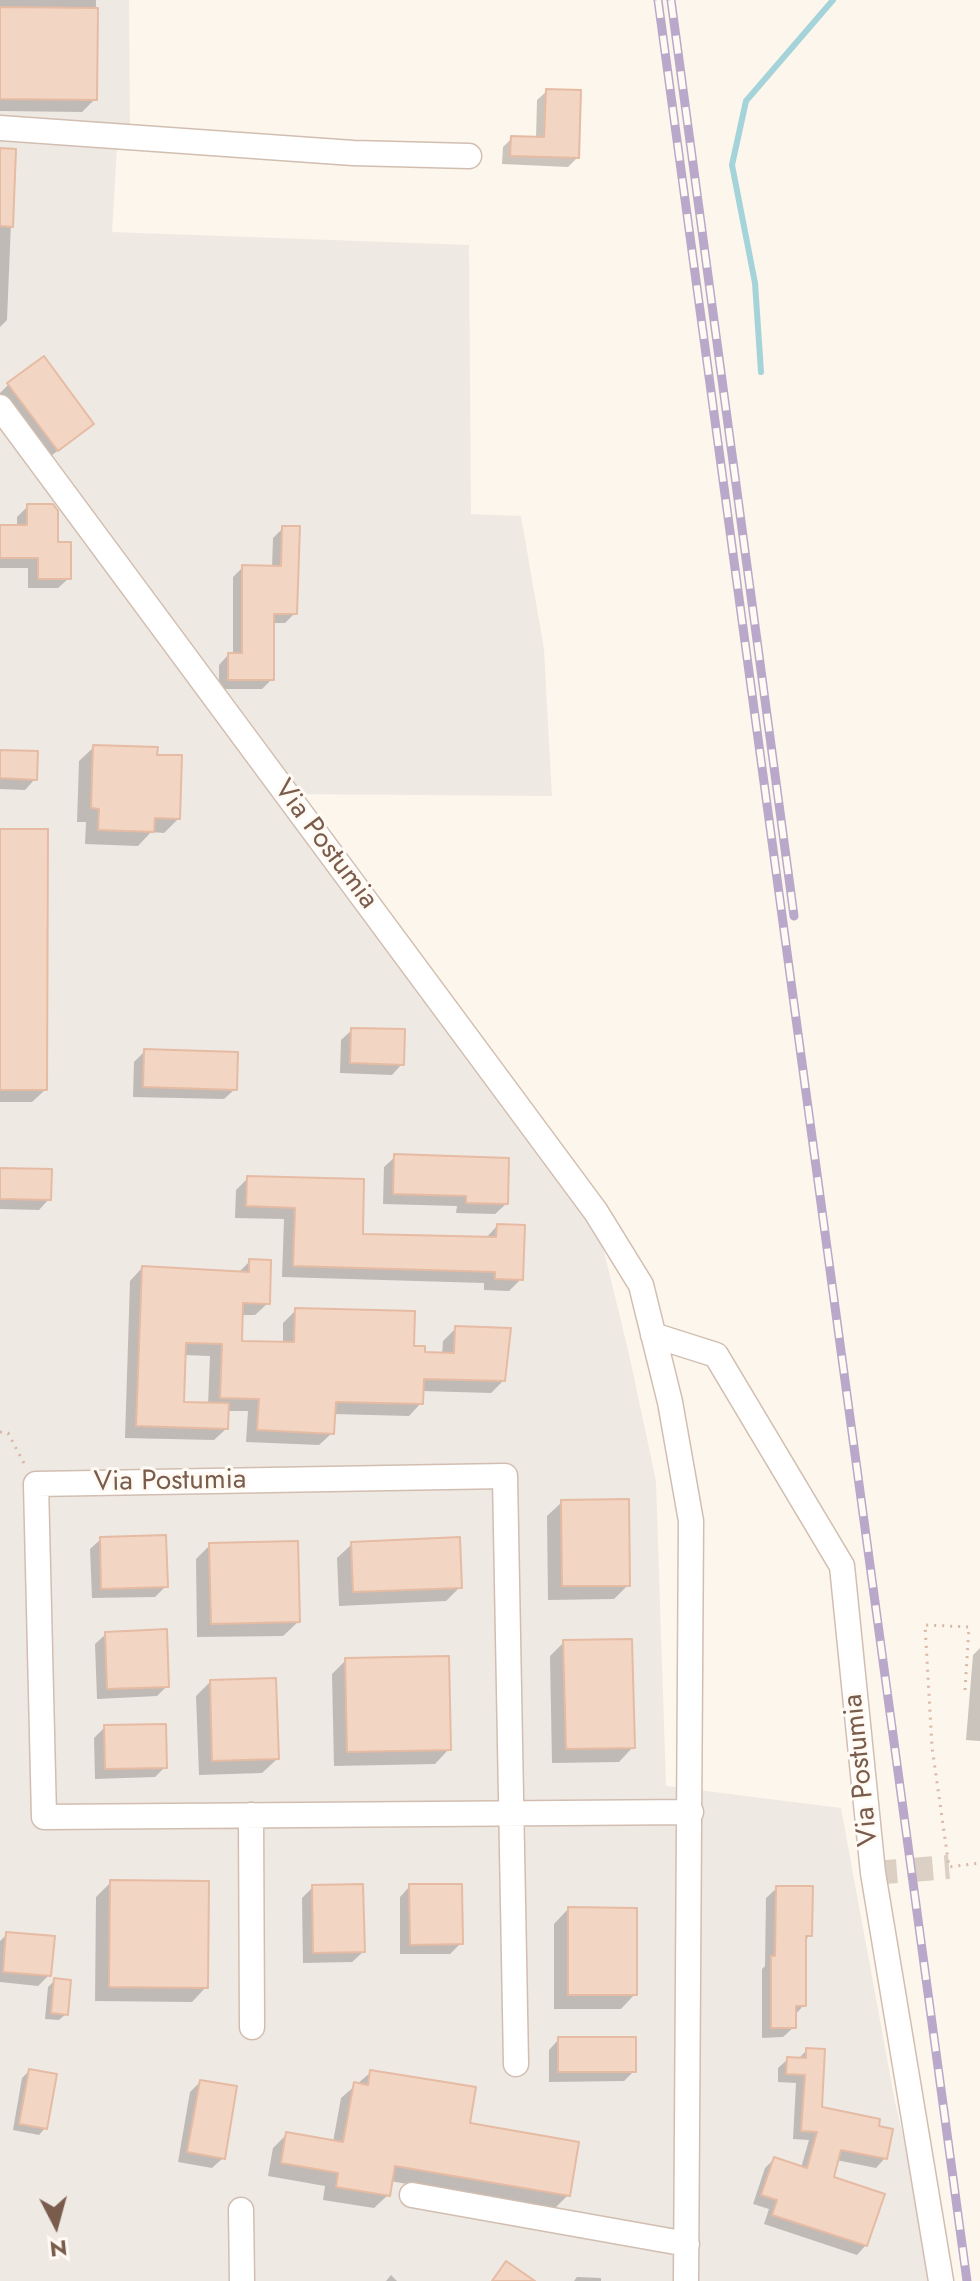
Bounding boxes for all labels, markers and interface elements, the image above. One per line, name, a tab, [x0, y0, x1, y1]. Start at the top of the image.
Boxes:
street label: Via Postumia	[266, 774, 384, 916]
street label: Via Postumia	[93, 1464, 247, 1500]
street label: Via Postumia	[837, 1692, 887, 1848]
north arrow	[16, 2185, 96, 2265]
text: N	[48, 2232, 69, 2266]

